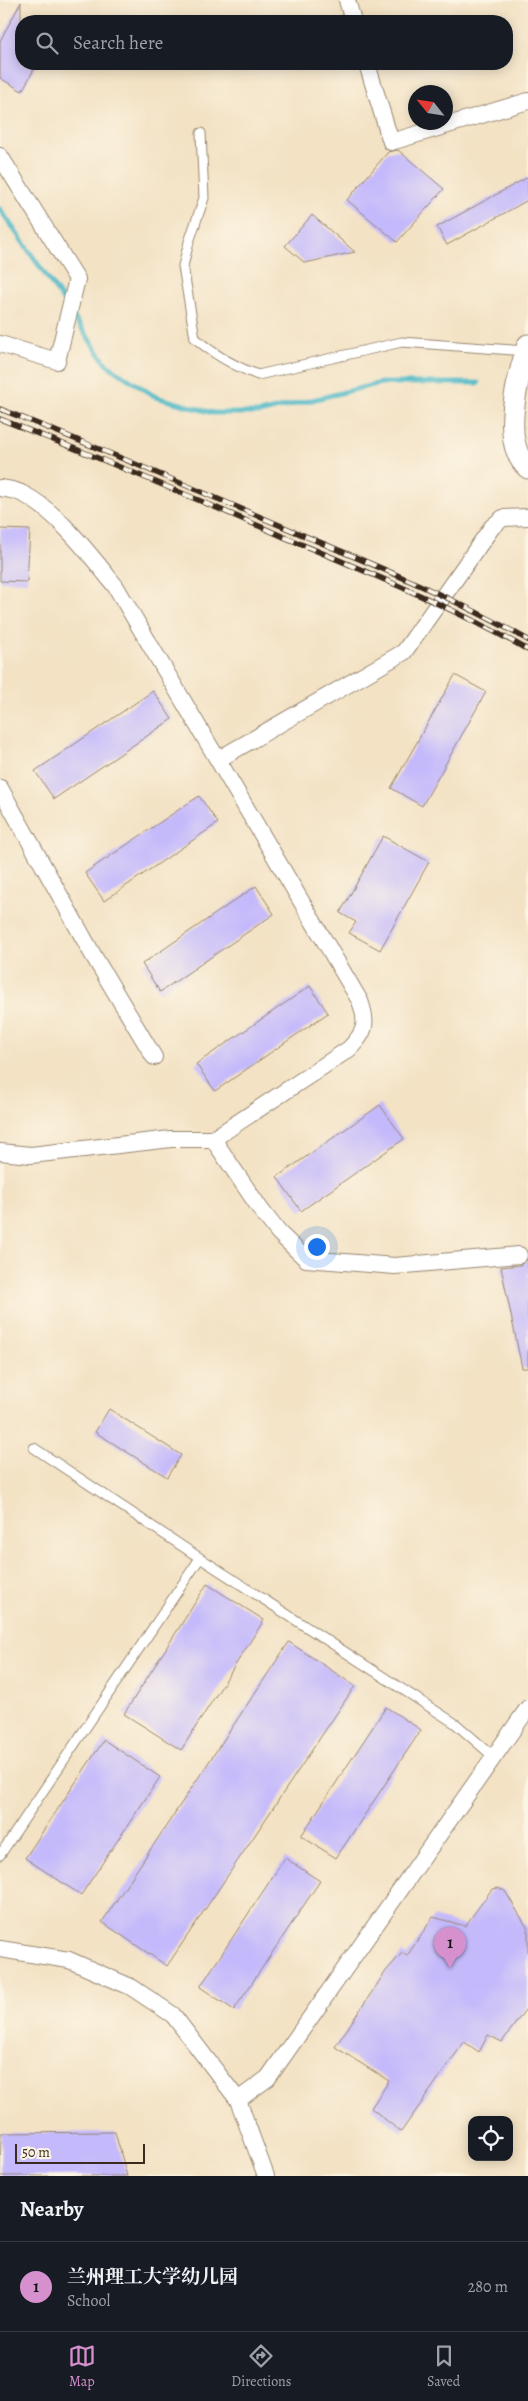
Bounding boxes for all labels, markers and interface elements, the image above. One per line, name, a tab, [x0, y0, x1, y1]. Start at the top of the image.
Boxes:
search box	[15, 15, 513, 70]
icon: search	[33, 29, 61, 57]
text: Search here	[73, 30, 163, 56]
north arrow	[408, 85, 453, 130]
your location	[304, 1234, 330, 1260]
pin: 1	[434, 1927, 466, 1968]
map controls	[468, 2116, 513, 2161]
button: locate	[468, 2116, 513, 2161]
scale bar	[15, 2141, 145, 2164]
text: 50 m	[22, 2143, 50, 2162]
text: Nearby	[20, 2195, 83, 2223]
text: 兰州理工大学幼儿园	[67, 2264, 238, 2290]
text: 1	[33, 2276, 39, 2298]
text: 280 m	[468, 2276, 508, 2298]
text: School	[67, 2290, 110, 2312]
tab: Map	[68, 2342, 96, 2391]
tab: Directions	[231, 2342, 291, 2391]
tab: Saved	[427, 2342, 460, 2391]

